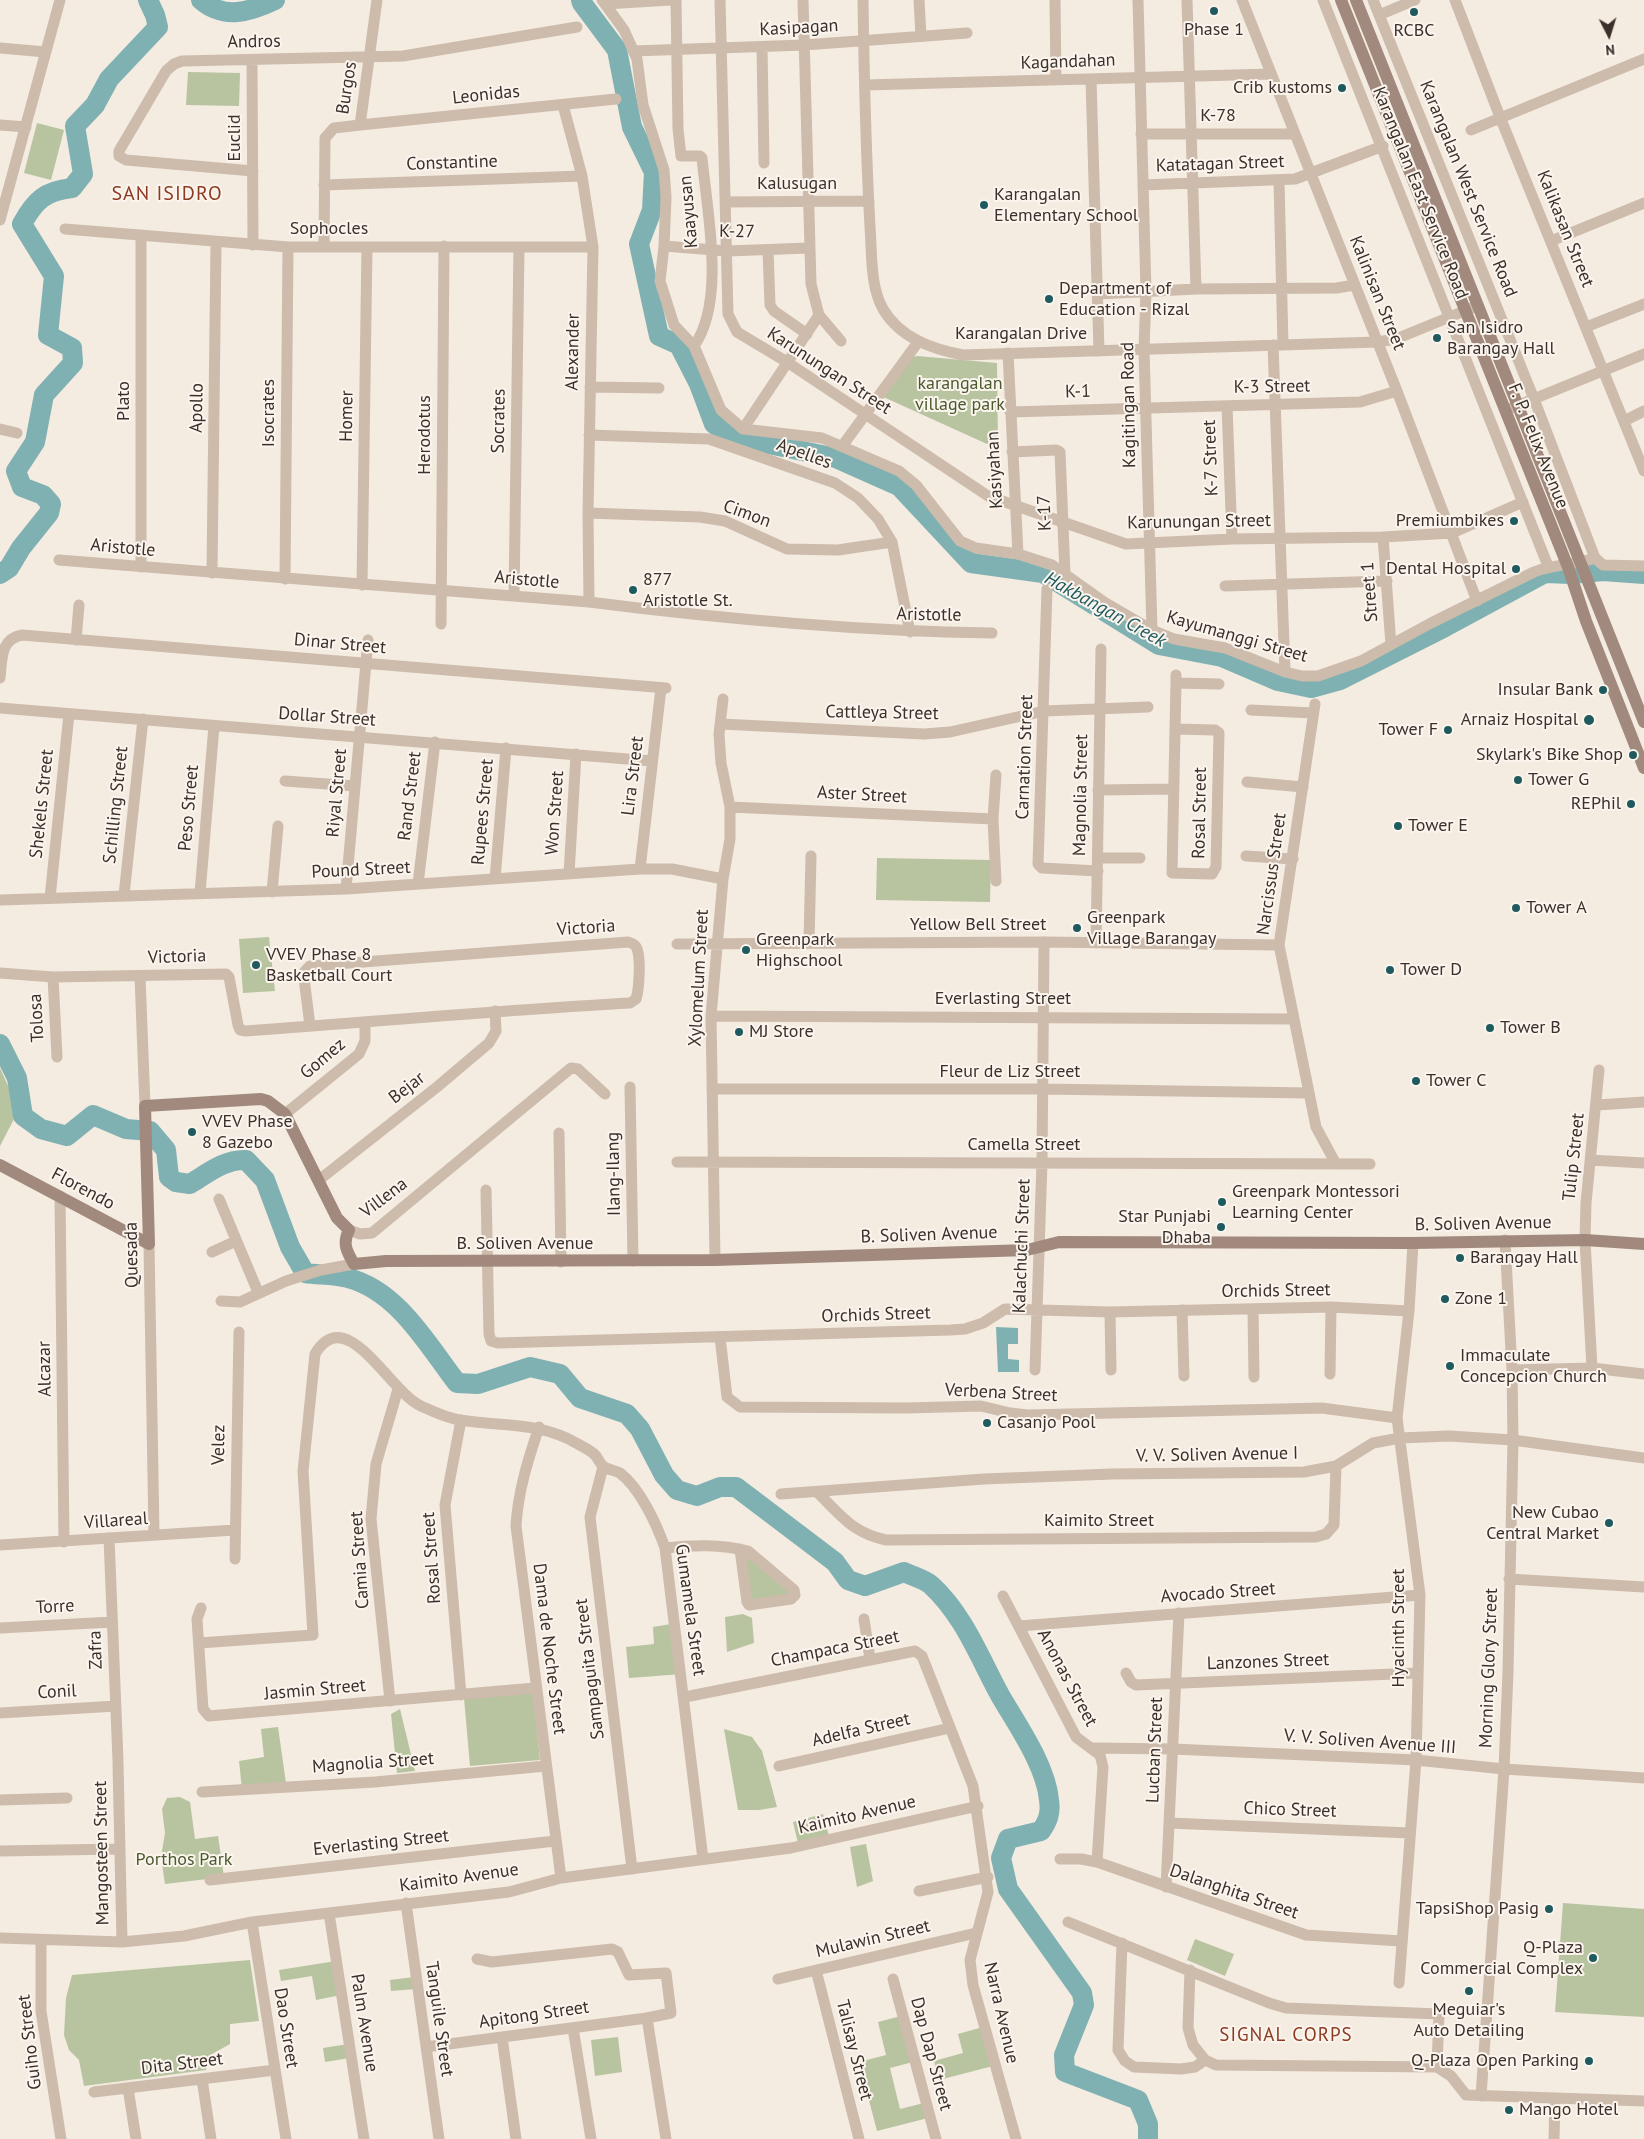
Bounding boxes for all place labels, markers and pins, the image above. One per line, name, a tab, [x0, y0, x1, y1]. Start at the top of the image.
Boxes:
marker: Phase 1	[1208, 5, 1220, 17]
marker: RCBC	[1408, 6, 1420, 18]
place label: Phase 1	[1184, 19, 1244, 41]
place label: RCBC	[1394, 20, 1434, 42]
place label: Crib kustoms	[1233, 77, 1332, 99]
marker: Crib kustoms	[1336, 82, 1348, 94]
place label: Karangalan Elementary School	[994, 184, 1138, 226]
marker: Karangalan Elementary School	[978, 199, 990, 211]
place label: Department of Education - Rizal	[1059, 278, 1189, 320]
marker: Department of Education - Rizal	[1043, 293, 1055, 305]
place label: San Isidro Barangay Hall	[1447, 317, 1555, 359]
marker: San Isidro Barangay Hall	[1431, 332, 1443, 344]
place label: Premiumbikes	[1396, 510, 1504, 532]
marker: Premiumbikes	[1508, 515, 1520, 527]
place label: Dental Hospital	[1386, 558, 1506, 580]
marker: Dental Hospital	[1510, 563, 1522, 575]
place label: 877 Aristotle St.	[643, 569, 733, 612]
marker: 877 Aristotle St.	[627, 584, 639, 596]
place label: Insular Bank	[1498, 679, 1593, 701]
marker: Insular Bank	[1597, 684, 1609, 696]
place label: Arnaiz Hospital	[1461, 709, 1578, 731]
marker: Arnaiz Hospital	[1582, 713, 1596, 727]
place label: Tower F	[1378, 719, 1438, 741]
marker: Tower F	[1442, 724, 1454, 736]
place label: Skylark's Bike Shop	[1476, 744, 1623, 766]
marker: Skylark's Bike Shop	[1627, 749, 1639, 761]
place label: Tower G	[1528, 769, 1589, 791]
marker: Tower G	[1512, 774, 1524, 786]
place label: REPhil	[1571, 793, 1621, 815]
marker: REPhil	[1625, 798, 1637, 810]
place label: Tower E	[1408, 815, 1468, 837]
marker: Tower E	[1392, 820, 1404, 832]
place label: Tower A	[1526, 897, 1587, 919]
marker: Tower A	[1510, 902, 1522, 914]
place label: Greenpark Village Barangay	[1087, 907, 1216, 950]
marker: Greenpark Village Barangay	[1071, 922, 1083, 934]
place label: Greenpark Highschool	[756, 929, 843, 972]
place label: VVEV Phase 8 Basketball Court	[266, 944, 392, 986]
marker: Greenpark Highschool	[740, 944, 752, 956]
marker: VVEV Phase 8 Basketball Court	[250, 959, 262, 971]
place label: Tower D	[1400, 959, 1462, 981]
marker: Tower D	[1384, 964, 1396, 976]
place label: Tower B	[1500, 1017, 1561, 1039]
place label: MJ Store	[749, 1021, 814, 1043]
marker: Tower B	[1484, 1022, 1496, 1034]
marker: MJ Store	[733, 1026, 745, 1038]
place label: Tower C	[1426, 1070, 1487, 1092]
marker: Tower C	[1410, 1075, 1422, 1087]
place label: VVEV Phase 8 Gazebo	[202, 1111, 293, 1154]
marker: VVEV Phase 8 Gazebo	[186, 1126, 198, 1138]
place label: Greenpark Montessori Learning Center	[1232, 1181, 1400, 1224]
marker: Greenpark Montessori Learning Center	[1216, 1196, 1228, 1208]
place label: Star Punjabi Dhaba	[1118, 1206, 1211, 1248]
marker: Star Punjabi Dhaba	[1215, 1221, 1227, 1233]
place label: Barangay Hall	[1470, 1247, 1578, 1269]
marker: Barangay Hall	[1454, 1252, 1466, 1264]
place label: Zone 1	[1455, 1288, 1507, 1310]
marker: Zone 1	[1439, 1293, 1451, 1305]
place label: Immaculate Concepcion Church	[1460, 1345, 1607, 1388]
marker: Immaculate Concepcion Church	[1444, 1360, 1456, 1372]
place label: Casanjo Pool	[997, 1412, 1095, 1434]
marker: Casanjo Pool	[981, 1417, 993, 1429]
place label: New Cubao Central Market	[1486, 1502, 1599, 1545]
marker: New Cubao Central Market	[1603, 1517, 1615, 1529]
place label: TapsiShop Pasig	[1416, 1898, 1539, 1920]
marker: TapsiShop Pasig	[1543, 1903, 1555, 1915]
place label: Q-Plaza Commercial Complex	[1420, 1937, 1583, 1980]
marker: Q-Plaza Commercial Complex	[1587, 1952, 1599, 1964]
marker: Meguiar's Auto Detailing	[1463, 1985, 1475, 1997]
place label: Meguiar's Auto Detailing	[1414, 1999, 1524, 2042]
place label: Q-Plaza Open Parking	[1411, 2050, 1579, 2072]
marker: Q-Plaza Open Parking	[1583, 2055, 1595, 2067]
place label: Mango Hotel	[1519, 2099, 1618, 2121]
marker: Mango Hotel	[1503, 2104, 1515, 2116]

